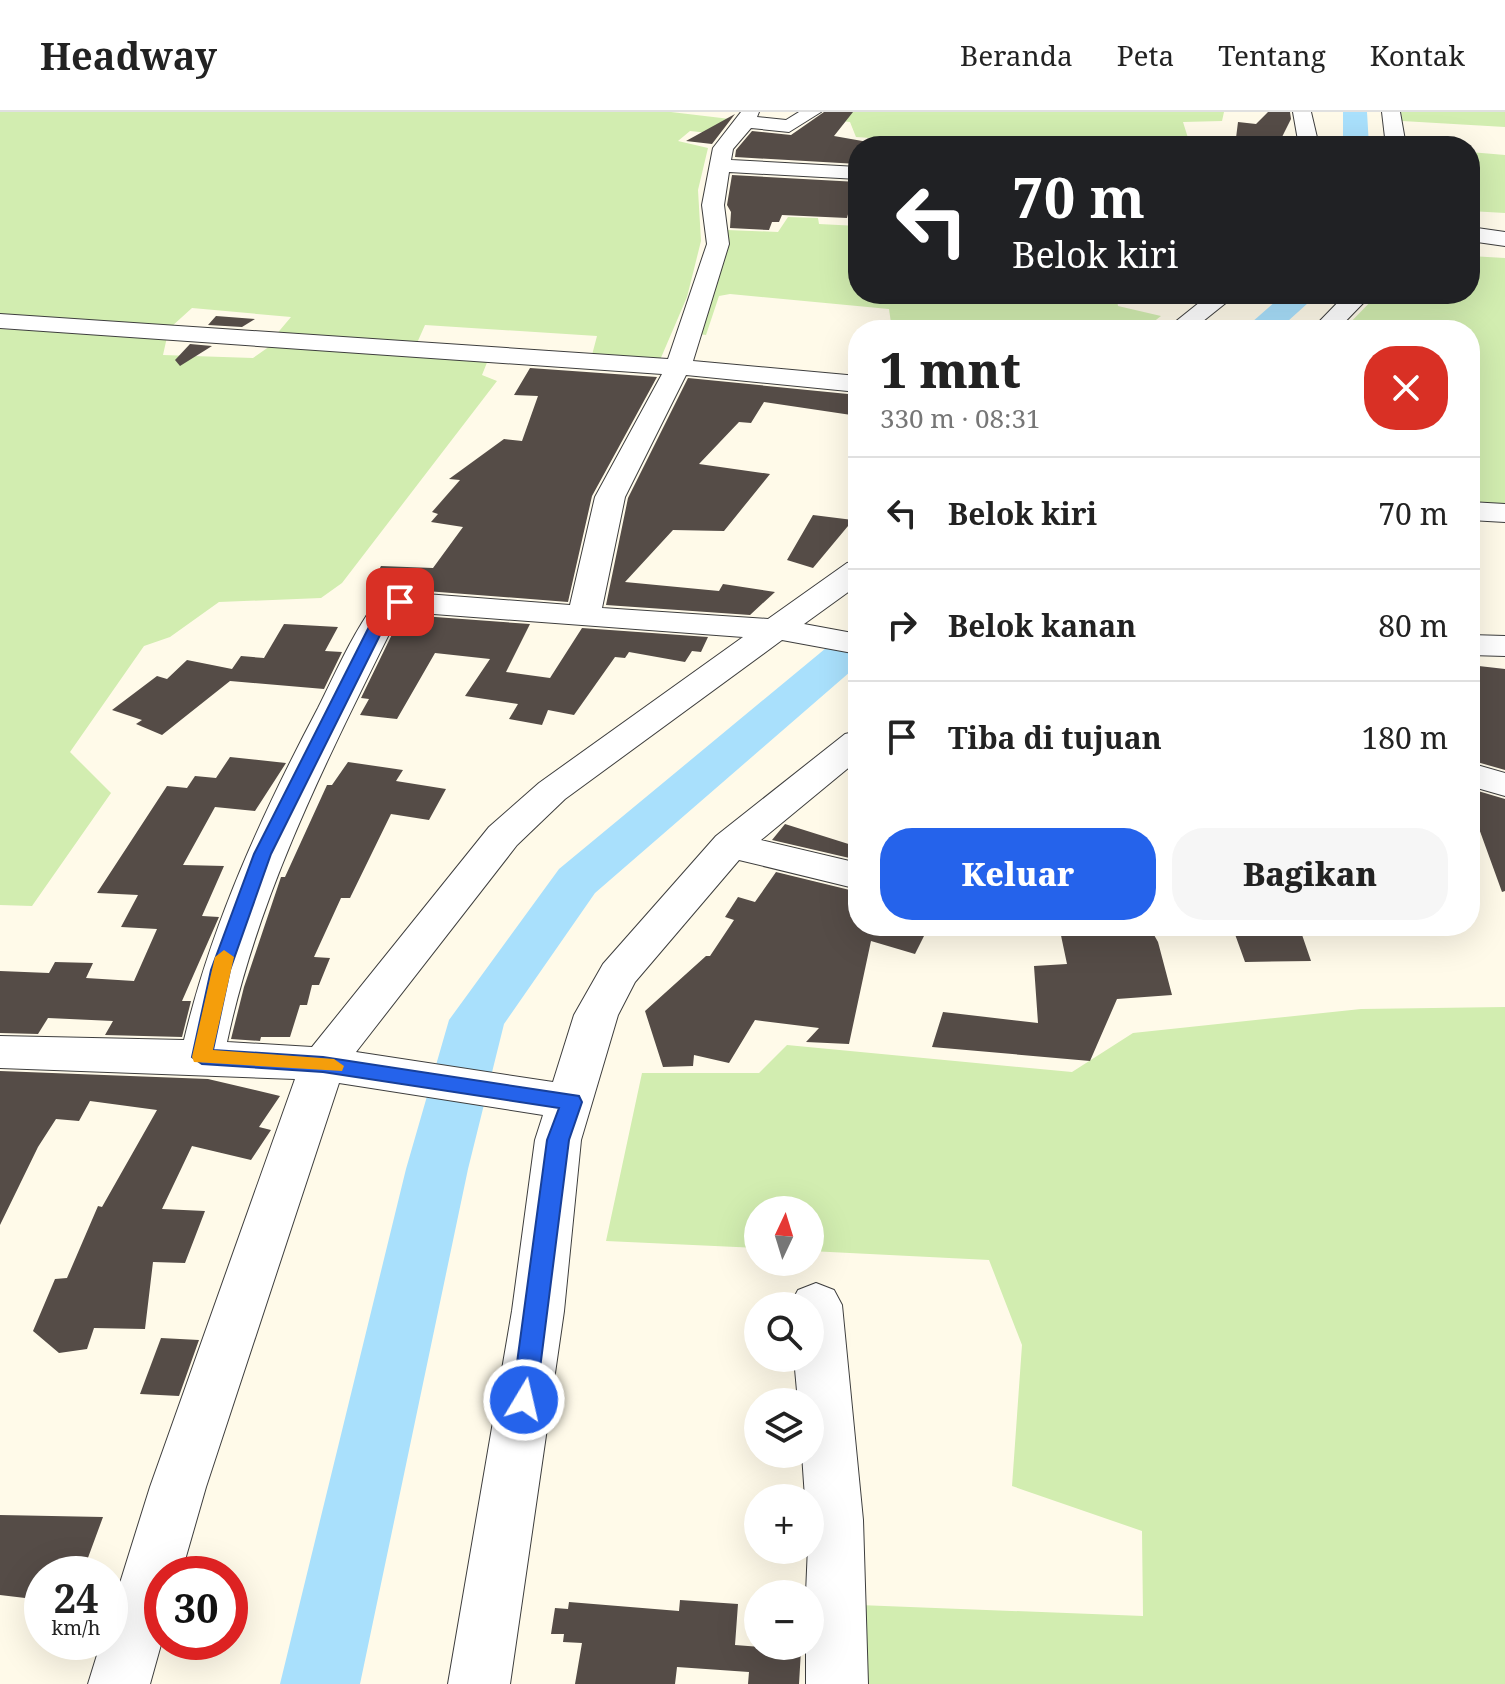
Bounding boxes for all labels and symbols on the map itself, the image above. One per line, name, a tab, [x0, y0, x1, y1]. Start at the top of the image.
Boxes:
pin	[366, 568, 434, 636]
north arrow	[744, 1196, 824, 1276]
position arrow	[482, 1358, 566, 1442]
speed limit sign: 30	[144, 1556, 248, 1660]

